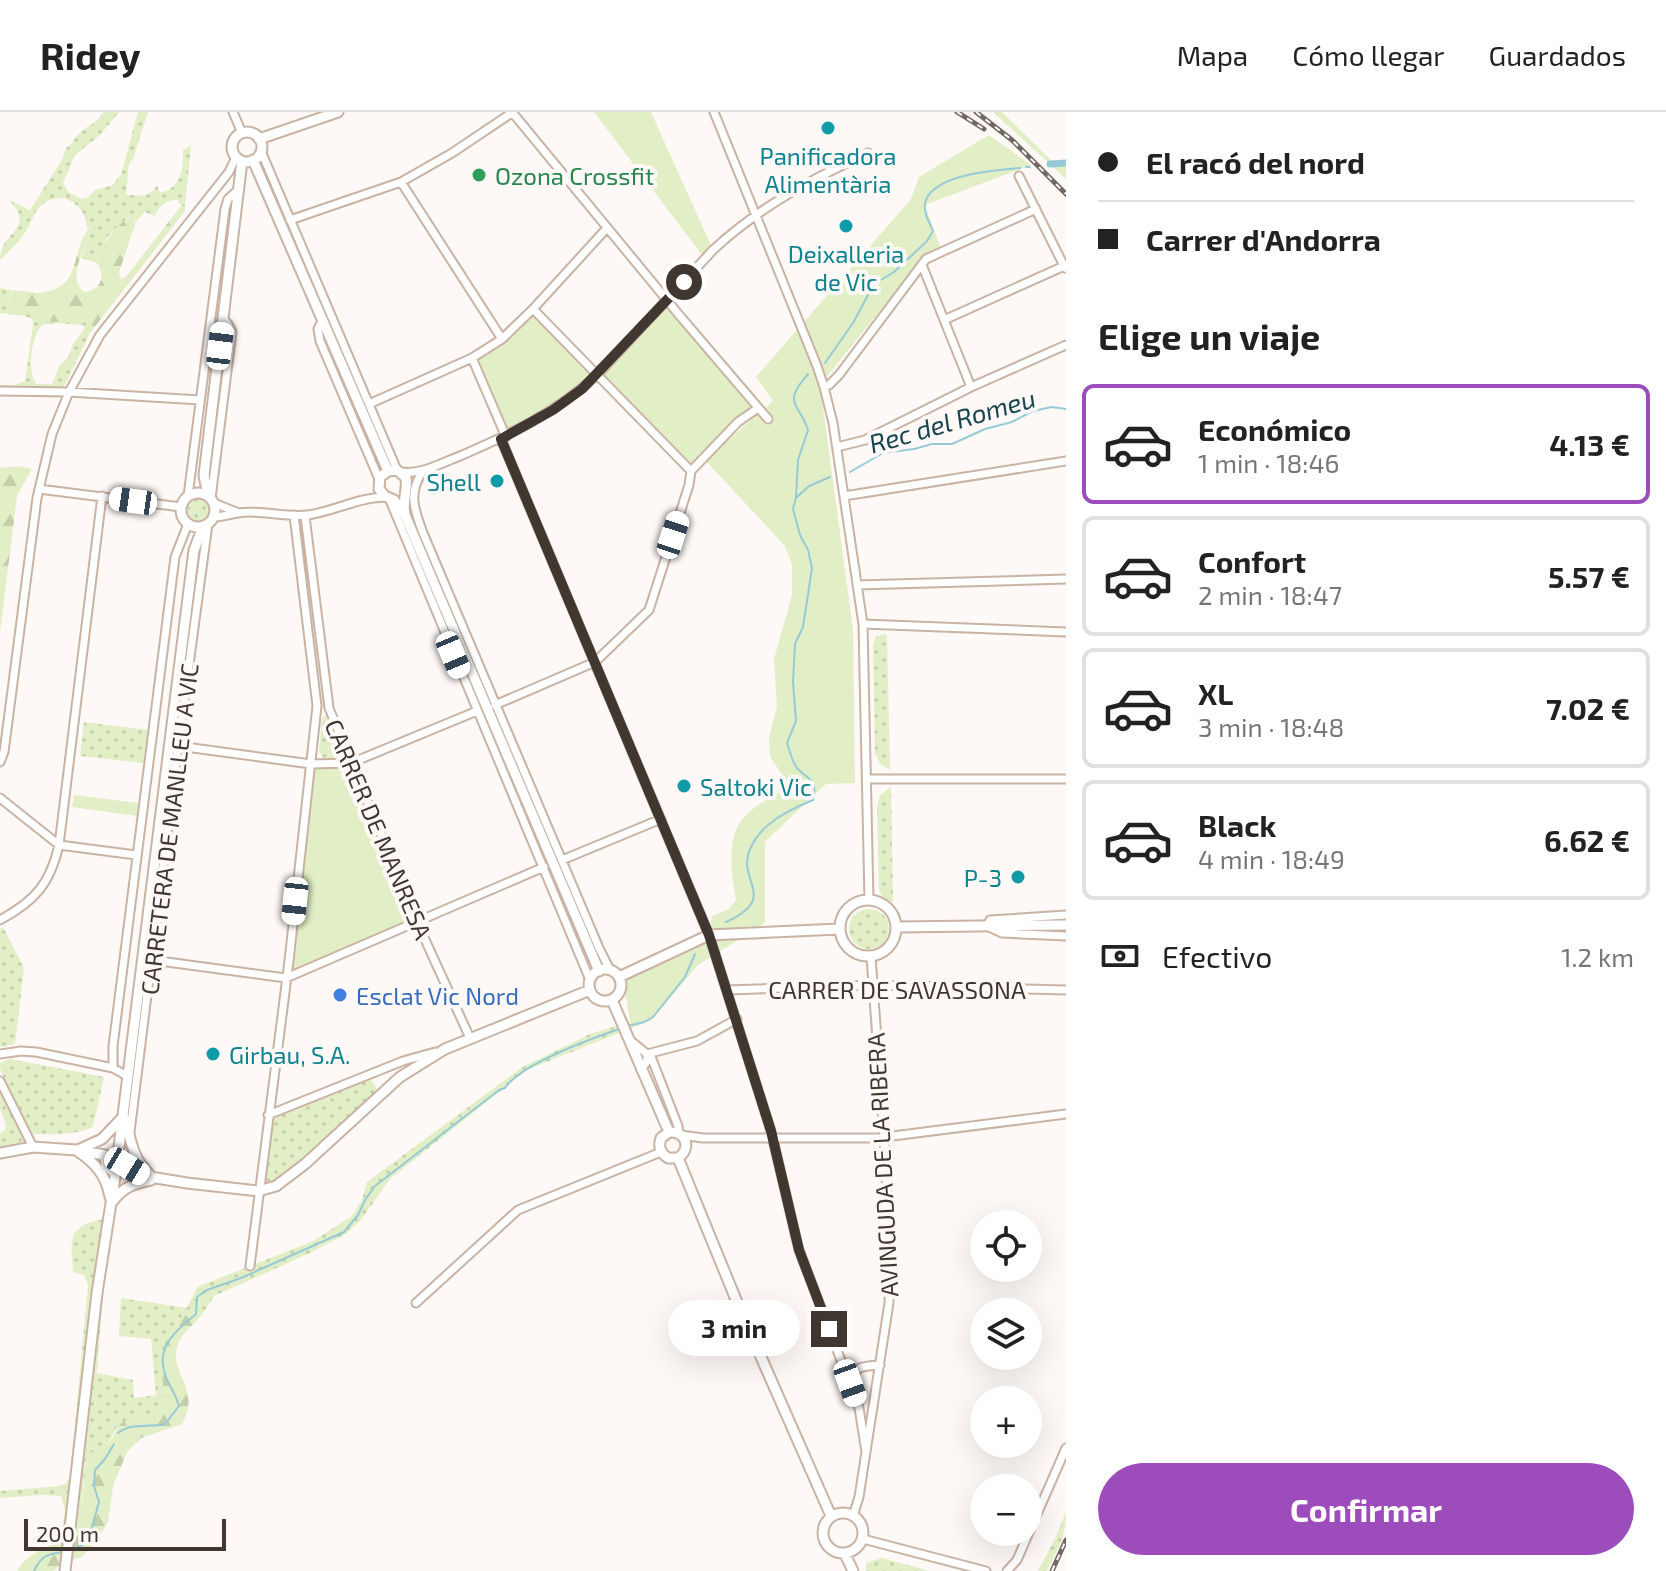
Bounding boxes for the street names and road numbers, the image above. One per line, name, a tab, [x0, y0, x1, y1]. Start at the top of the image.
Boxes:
street label: CARRETERA DE MANLLEU A VIC	[134, 662, 204, 996]
street label: CARRER DE MANRESA	[320, 715, 439, 943]
street label: CARRER DE SAVASSONA	[768, 975, 1026, 1004]
street label: AVINGUDA DE LA RIBERA	[861, 1032, 903, 1298]

